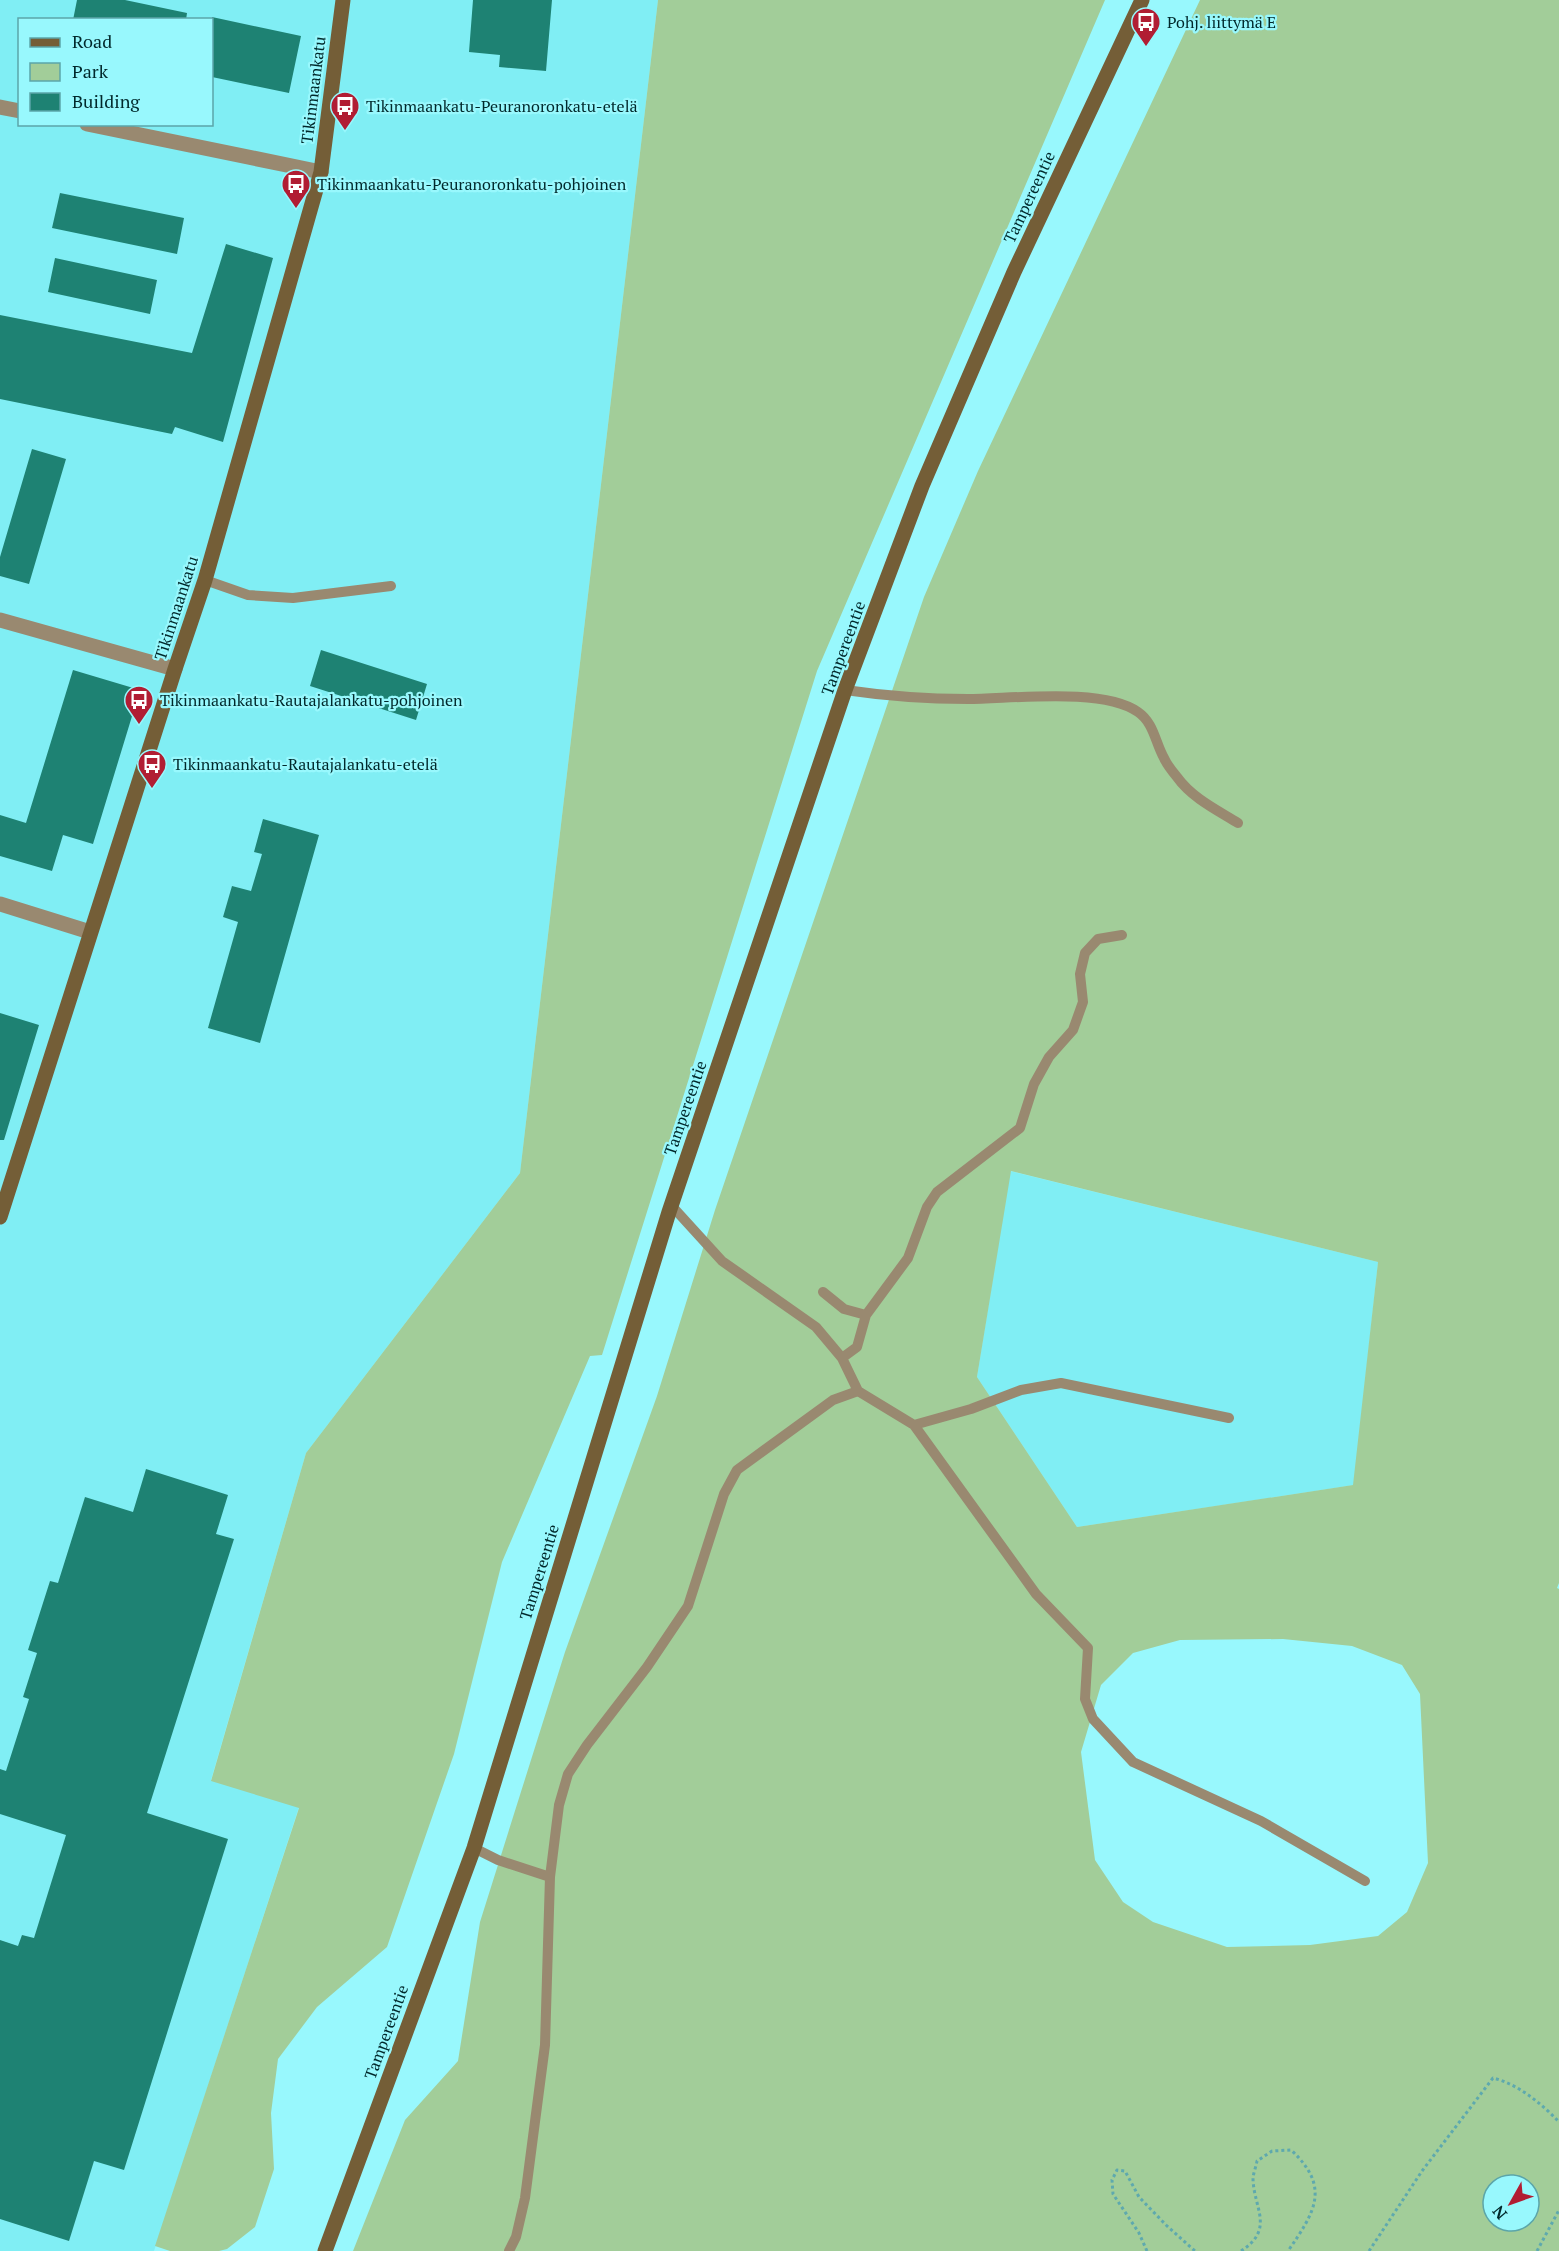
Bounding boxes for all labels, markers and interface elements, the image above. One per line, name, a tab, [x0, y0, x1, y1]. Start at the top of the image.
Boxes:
bus stop icon: Pohj. liittymä E	[1130, 6, 1162, 48]
place label: Pohj. liittymä E	[1167, 11, 1276, 33]
legend	[18, 18, 213, 126]
text: Road	[72, 29, 112, 53]
street label: Tikinmaankatu	[295, 35, 331, 145]
text: Park	[72, 59, 109, 83]
text: Building	[72, 89, 140, 113]
bus stop icon: Tikinmaankatu-Peuranoronkatu-etelä	[329, 90, 361, 132]
place label: Tikinmaankatu-Peuranoronkatu-etelä	[366, 95, 638, 117]
street label: Tampereentie	[998, 148, 1060, 246]
bus stop icon: Tikinmaankatu-Peuranoronkatu-pohjoinen	[280, 168, 312, 210]
place label: Tikinmaankatu-Peuranoronkatu-pohjoinen	[317, 173, 627, 195]
street label: Tikinmaankatu	[149, 553, 203, 663]
street label: Tampereentie	[816, 598, 870, 698]
bus stop icon: Tikinmaankatu-Rautajalankatu-pohjoinen	[123, 684, 155, 726]
place label: Tikinmaankatu-Rautajalankatu-pohjoinen	[160, 689, 463, 711]
bus stop icon: Tikinmaankatu-Rautajalankatu-etelä	[136, 748, 168, 790]
place label: Tikinmaankatu-Rautajalankatu-etelä	[173, 753, 438, 775]
street label: Tampereentie	[658, 1058, 712, 1158]
street label: Tampereentie	[514, 1521, 564, 1623]
street label: Tampereentie	[359, 1982, 413, 2082]
north arrow	[1481, 2173, 1541, 2233]
text: N	[1487, 2201, 1512, 2224]

